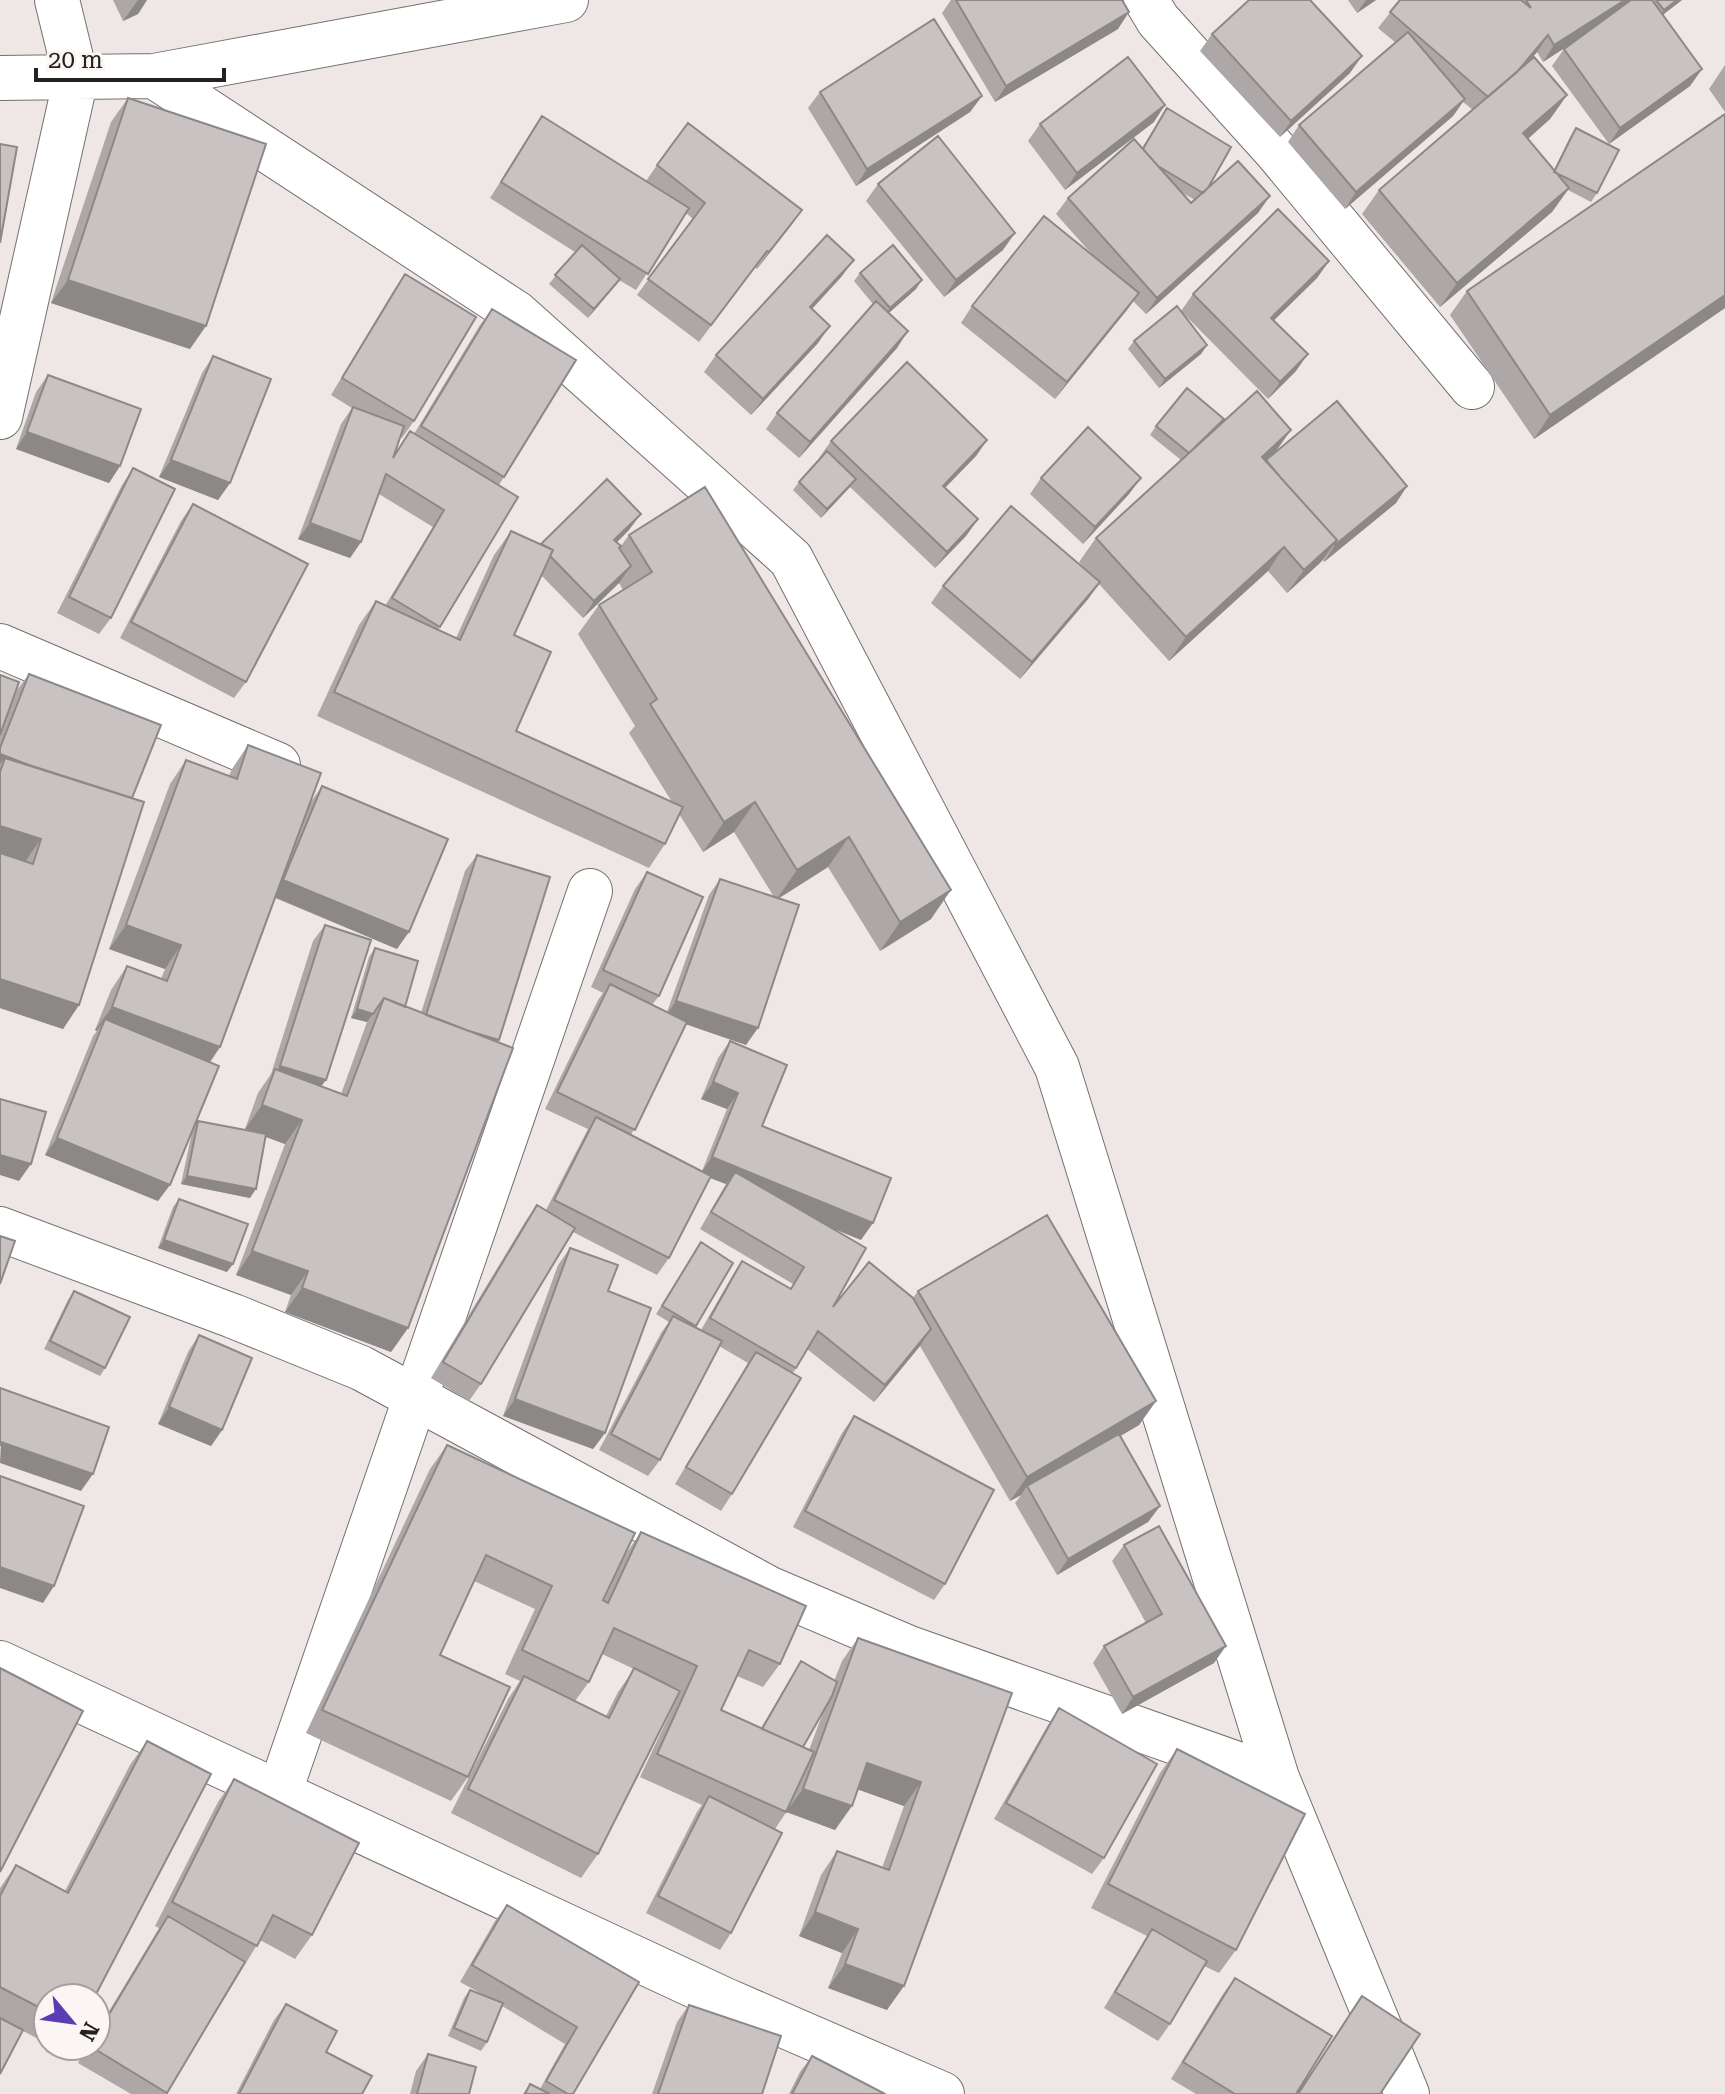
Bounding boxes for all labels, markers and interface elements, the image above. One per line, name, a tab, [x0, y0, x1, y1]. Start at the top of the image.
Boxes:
scale bar	[36, 32, 224, 82]
text: 20 m	[48, 46, 103, 74]
north arrow	[32, 1982, 112, 2062]
text: N	[74, 2018, 104, 2045]

